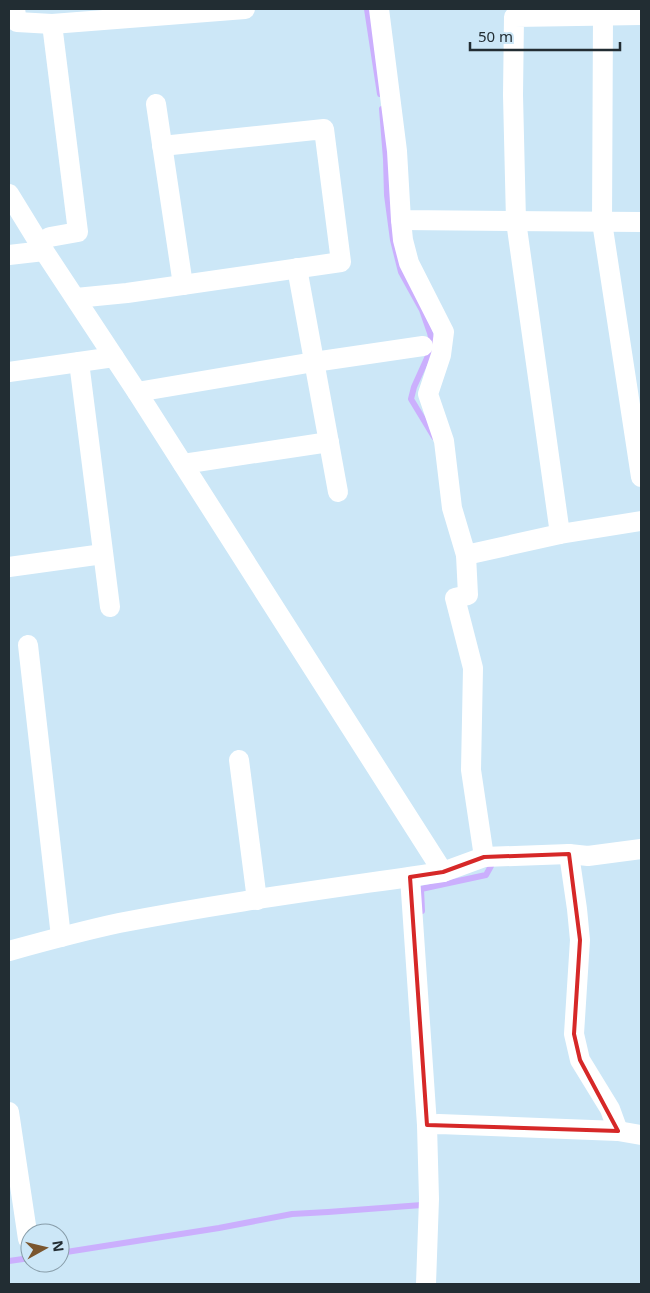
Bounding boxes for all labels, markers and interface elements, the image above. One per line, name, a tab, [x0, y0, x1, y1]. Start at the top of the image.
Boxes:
scale bar	[470, 20, 620, 52]
text: 50 m	[478, 26, 513, 46]
north arrow	[20, 1223, 70, 1273]
text: N	[48, 1239, 69, 1253]

